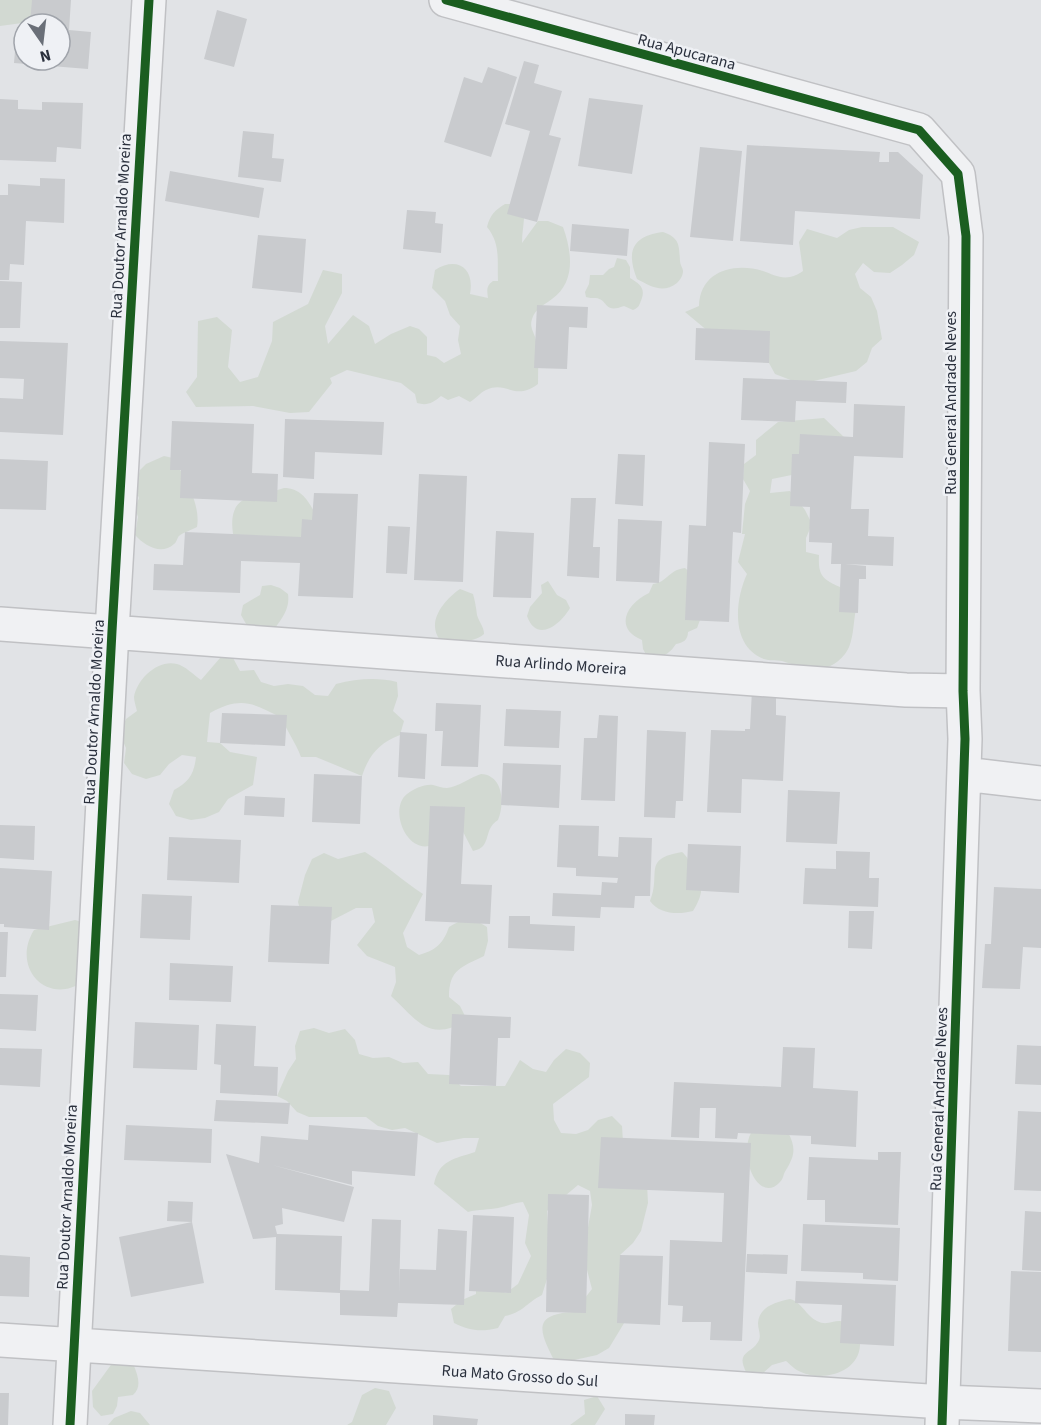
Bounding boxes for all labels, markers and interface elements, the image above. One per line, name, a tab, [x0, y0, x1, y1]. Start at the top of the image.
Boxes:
north arrow	[12, 12, 72, 72]
street label: Rua Apucarana	[635, 28, 738, 76]
text: N	[38, 44, 53, 68]
street label: Rua Doutor Arnaldo Moreira	[105, 133, 137, 319]
street label: Rua General Andrade Neves	[940, 311, 962, 495]
street label: Rua Doutor Arnaldo Moreira	[78, 619, 110, 805]
street label: Rua Arlindo Moreira	[495, 649, 627, 681]
street label: Rua General Andrade Neves	[925, 1006, 953, 1191]
street label: Rua Doutor Arnaldo Moreira	[51, 1104, 83, 1290]
street label: Rua Mato Grosso do Sul	[441, 1360, 599, 1392]

